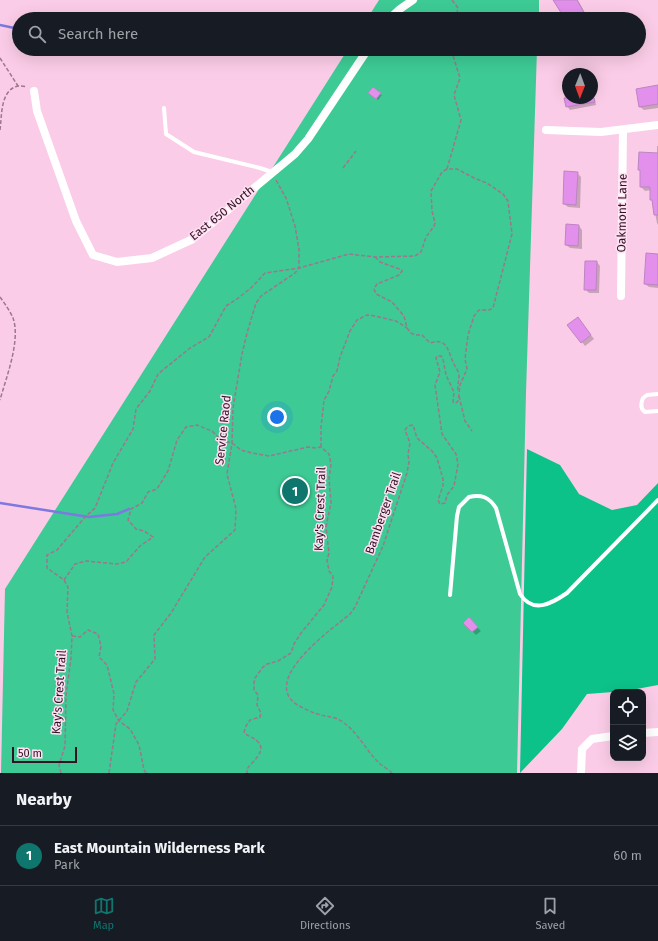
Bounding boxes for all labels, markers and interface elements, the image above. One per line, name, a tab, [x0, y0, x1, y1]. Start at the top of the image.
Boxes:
search box	[12, 12, 646, 56]
icon: search	[26, 23, 48, 45]
text: Search here	[58, 25, 138, 43]
north arrow	[562, 68, 598, 104]
street label: Oakmont Lane	[614, 174, 630, 252]
street label: East 650 North	[187, 183, 257, 243]
street label: Service Raod	[212, 394, 234, 466]
your location	[267, 407, 287, 427]
street label: Kay's Crest Trail	[312, 466, 328, 551]
street label: Bamberger Trail	[362, 470, 404, 556]
pin: 1	[282, 476, 308, 506]
street label: Kay's Crest Trail	[49, 649, 69, 735]
map controls	[610, 689, 646, 761]
button: locate	[610, 689, 646, 725]
button: layers	[610, 725, 646, 761]
scale bar	[12, 745, 77, 764]
text: 50 m	[18, 747, 42, 760]
text: Nearby	[16, 789, 71, 810]
text: East Mountain Wilderness Park	[54, 839, 265, 857]
text: 1	[26, 848, 32, 863]
text: 60 m	[613, 848, 642, 863]
text: Park	[54, 857, 80, 872]
tab: Map	[93, 895, 115, 932]
tab: Directions	[300, 895, 350, 932]
tab: Saved	[536, 895, 565, 932]

